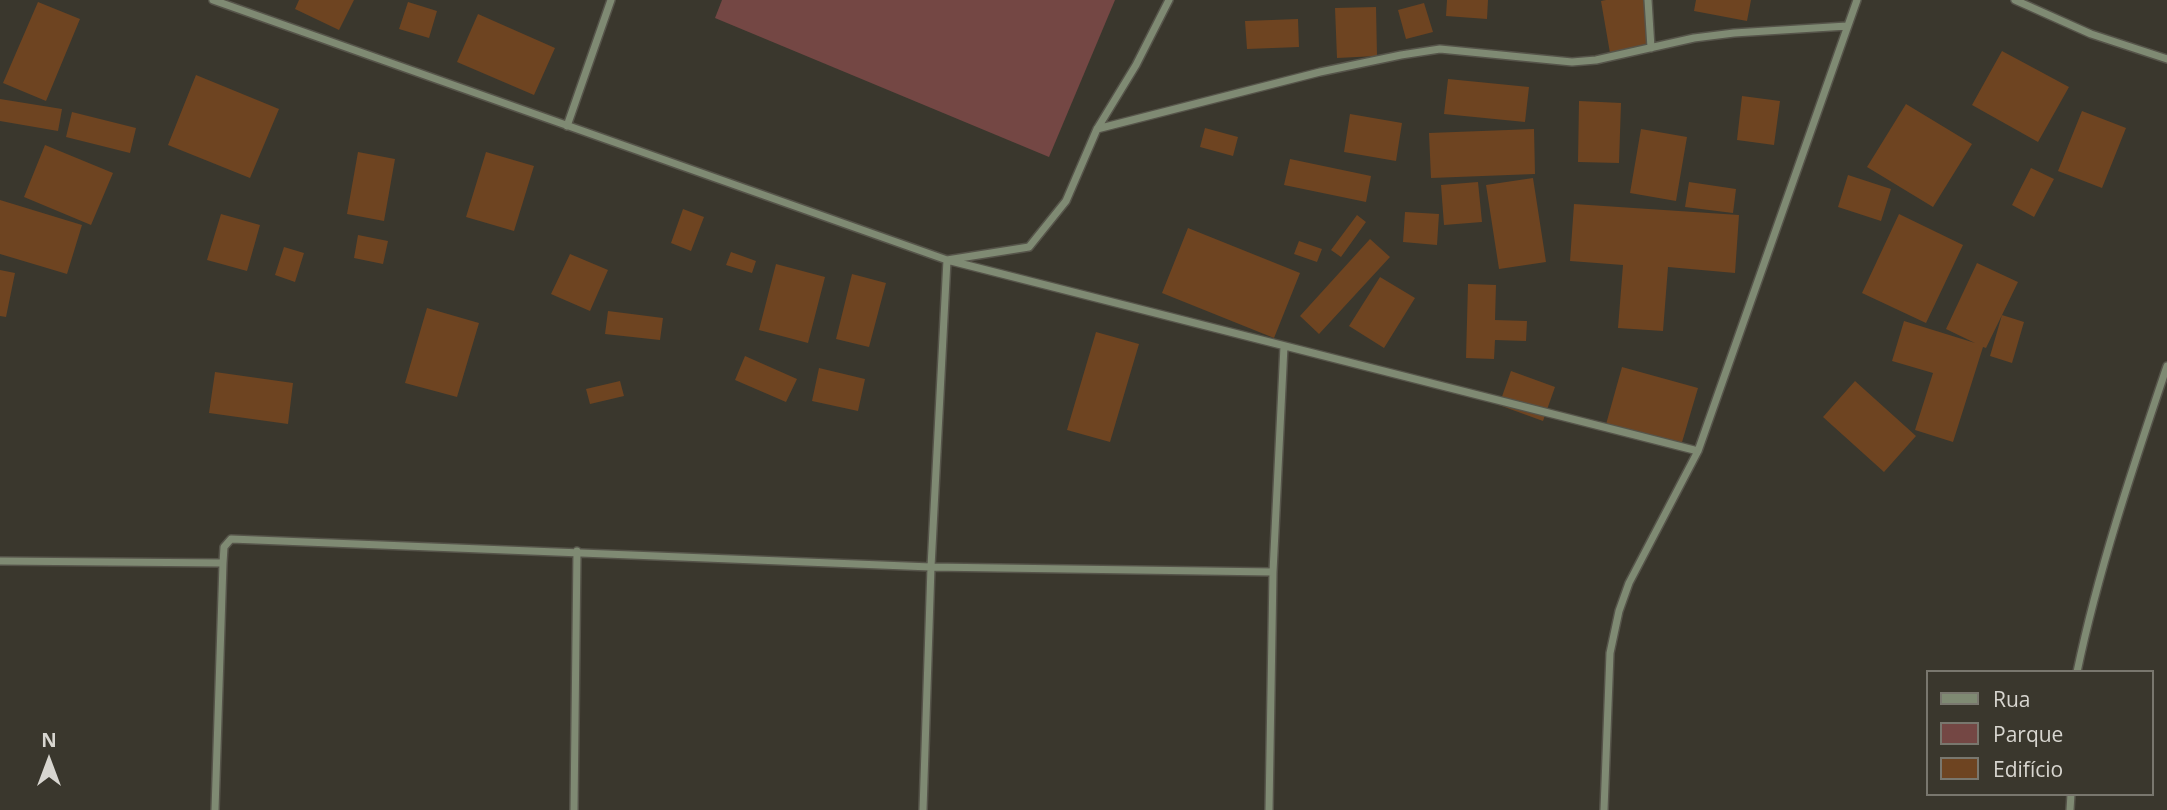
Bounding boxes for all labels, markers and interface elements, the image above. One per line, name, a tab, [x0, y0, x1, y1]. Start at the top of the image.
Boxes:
legend	[1926, 670, 2153, 796]
text: Rua	[1993, 685, 2031, 713]
text: Parque	[1993, 720, 2063, 748]
north arrow	[14, 726, 84, 796]
text: N	[41, 727, 57, 753]
text: Edifício	[1993, 755, 2063, 783]

